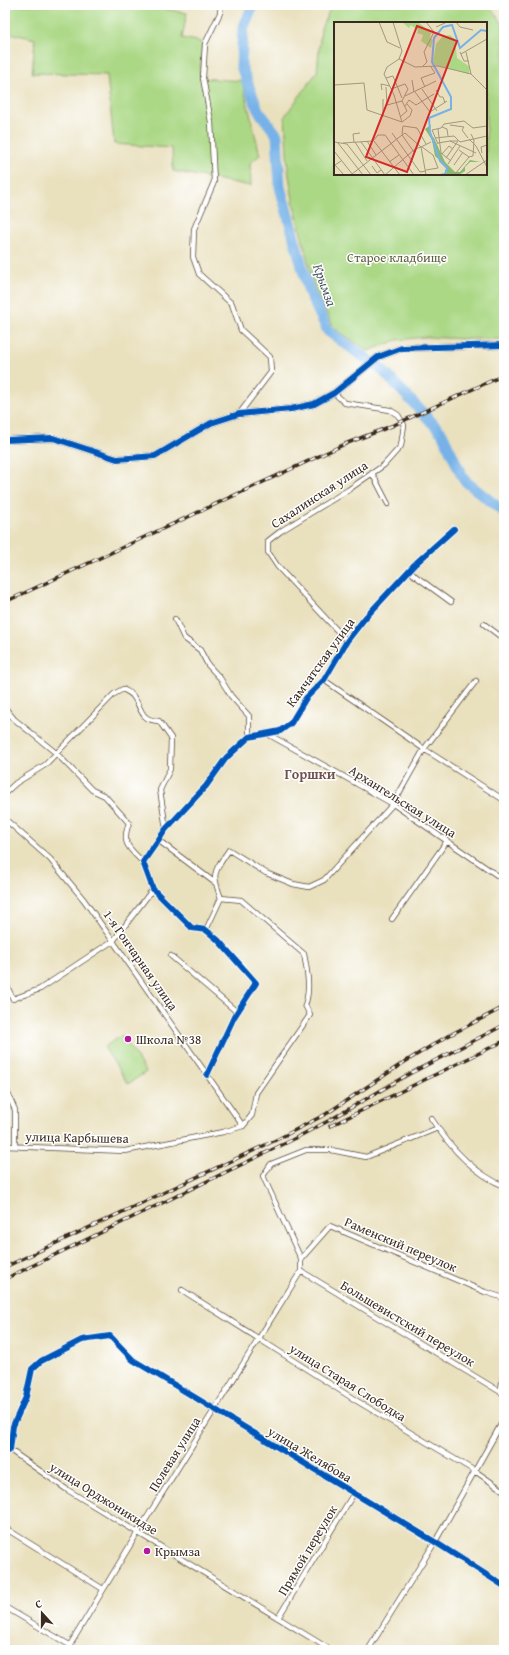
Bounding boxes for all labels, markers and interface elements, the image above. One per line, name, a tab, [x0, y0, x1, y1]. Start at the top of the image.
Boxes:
inset map	[334, 22, 487, 175]
park label: Старое кладбище	[347, 248, 447, 267]
water label: Крымза	[308, 261, 342, 310]
street label: Сахалинская улица	[267, 456, 372, 533]
street label: Камчатская улица	[282, 613, 360, 711]
street label: Архангельская улица	[345, 761, 461, 843]
district label: Горшки	[285, 764, 336, 784]
street label: 1-я Гончарная улица	[99, 906, 183, 1015]
place label: Школа №38	[136, 1030, 201, 1049]
marker: Школа №38	[123, 1034, 133, 1044]
street label: улица Карбышева	[24, 1127, 130, 1148]
street label: Раменский переулок	[342, 1212, 460, 1277]
street label: Большевистский переулок	[337, 1276, 479, 1371]
street label: улица Старая Слободка	[285, 1338, 410, 1427]
street label: Полевая улица	[144, 1412, 206, 1495]
street label: улица Желябова	[263, 1421, 356, 1487]
street label: улица Орджоникидзе	[45, 1457, 162, 1540]
street label: Прямой переулок	[273, 1501, 342, 1599]
place label: Крымза	[155, 1542, 201, 1561]
marker: Крымза	[142, 1546, 152, 1556]
north arrow	[22, 1593, 62, 1633]
text: С	[33, 1595, 44, 1612]

